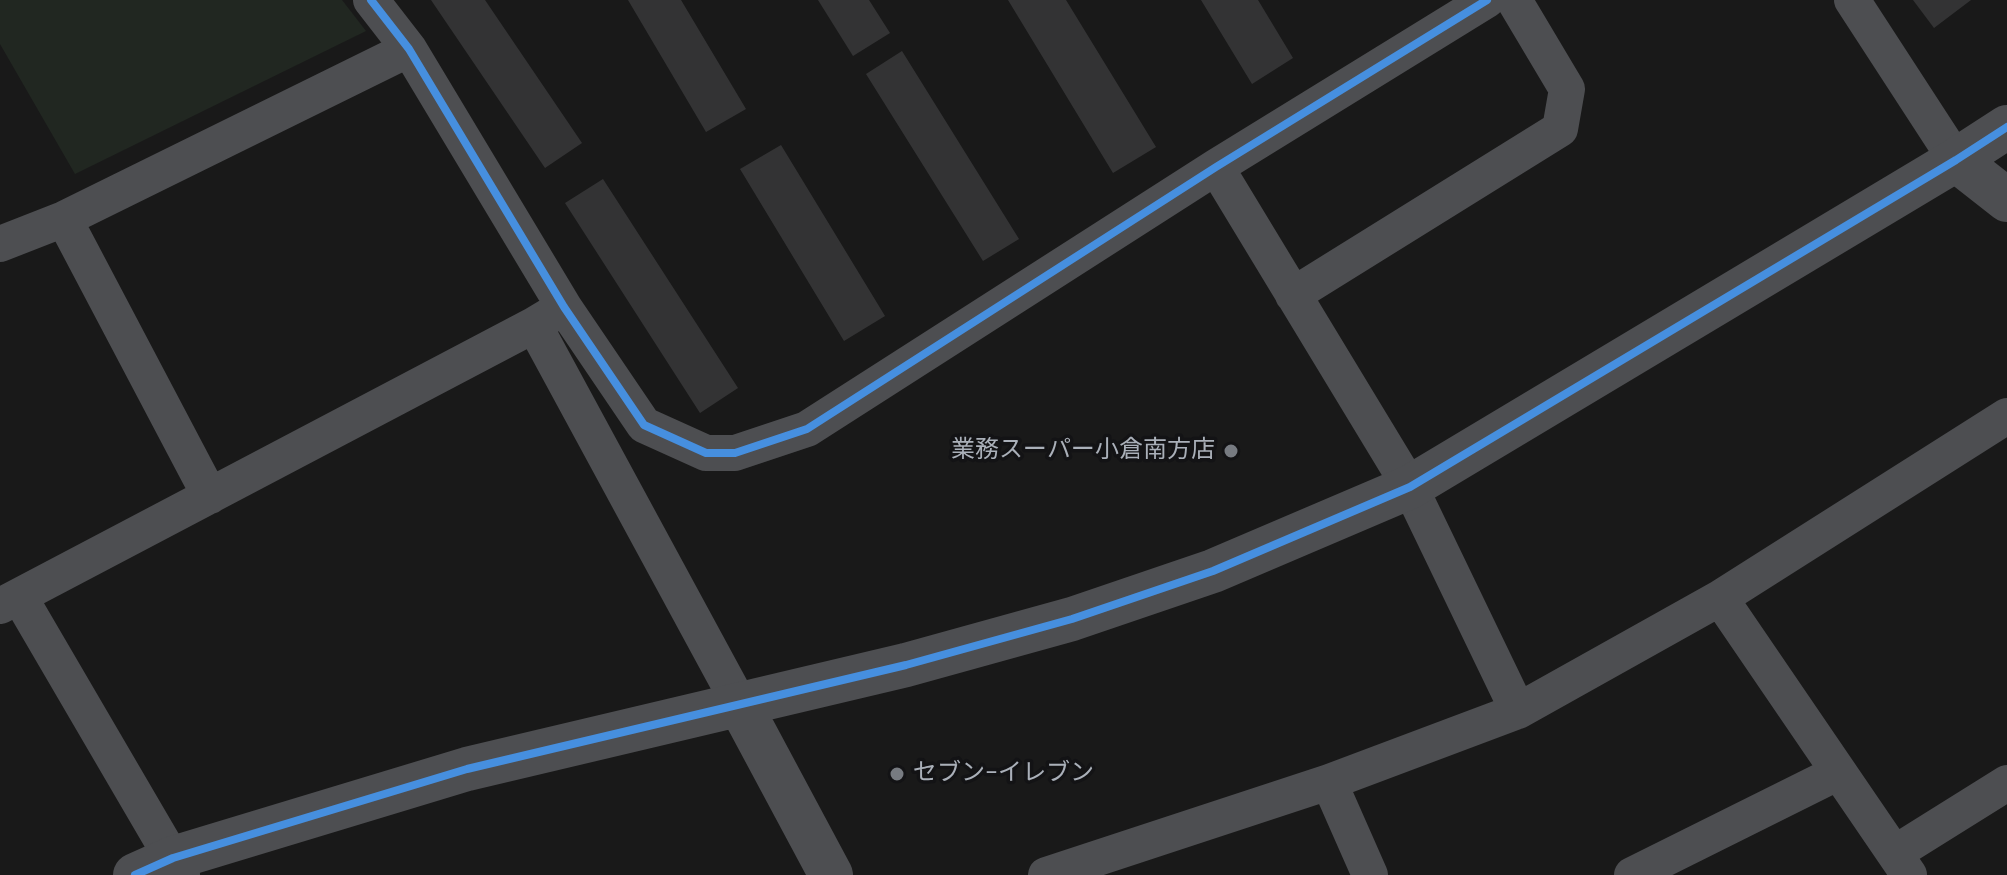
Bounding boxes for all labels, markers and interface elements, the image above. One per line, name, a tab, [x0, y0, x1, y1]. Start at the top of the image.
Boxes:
place label: 業務スーパー小倉南方店	[951, 437, 1215, 465]
marker: 業務スーパー小倉南方店	[1222, 442, 1240, 460]
place label: セブン-イレブン	[913, 760, 1094, 788]
marker: セブン-イレブン	[888, 765, 906, 783]

